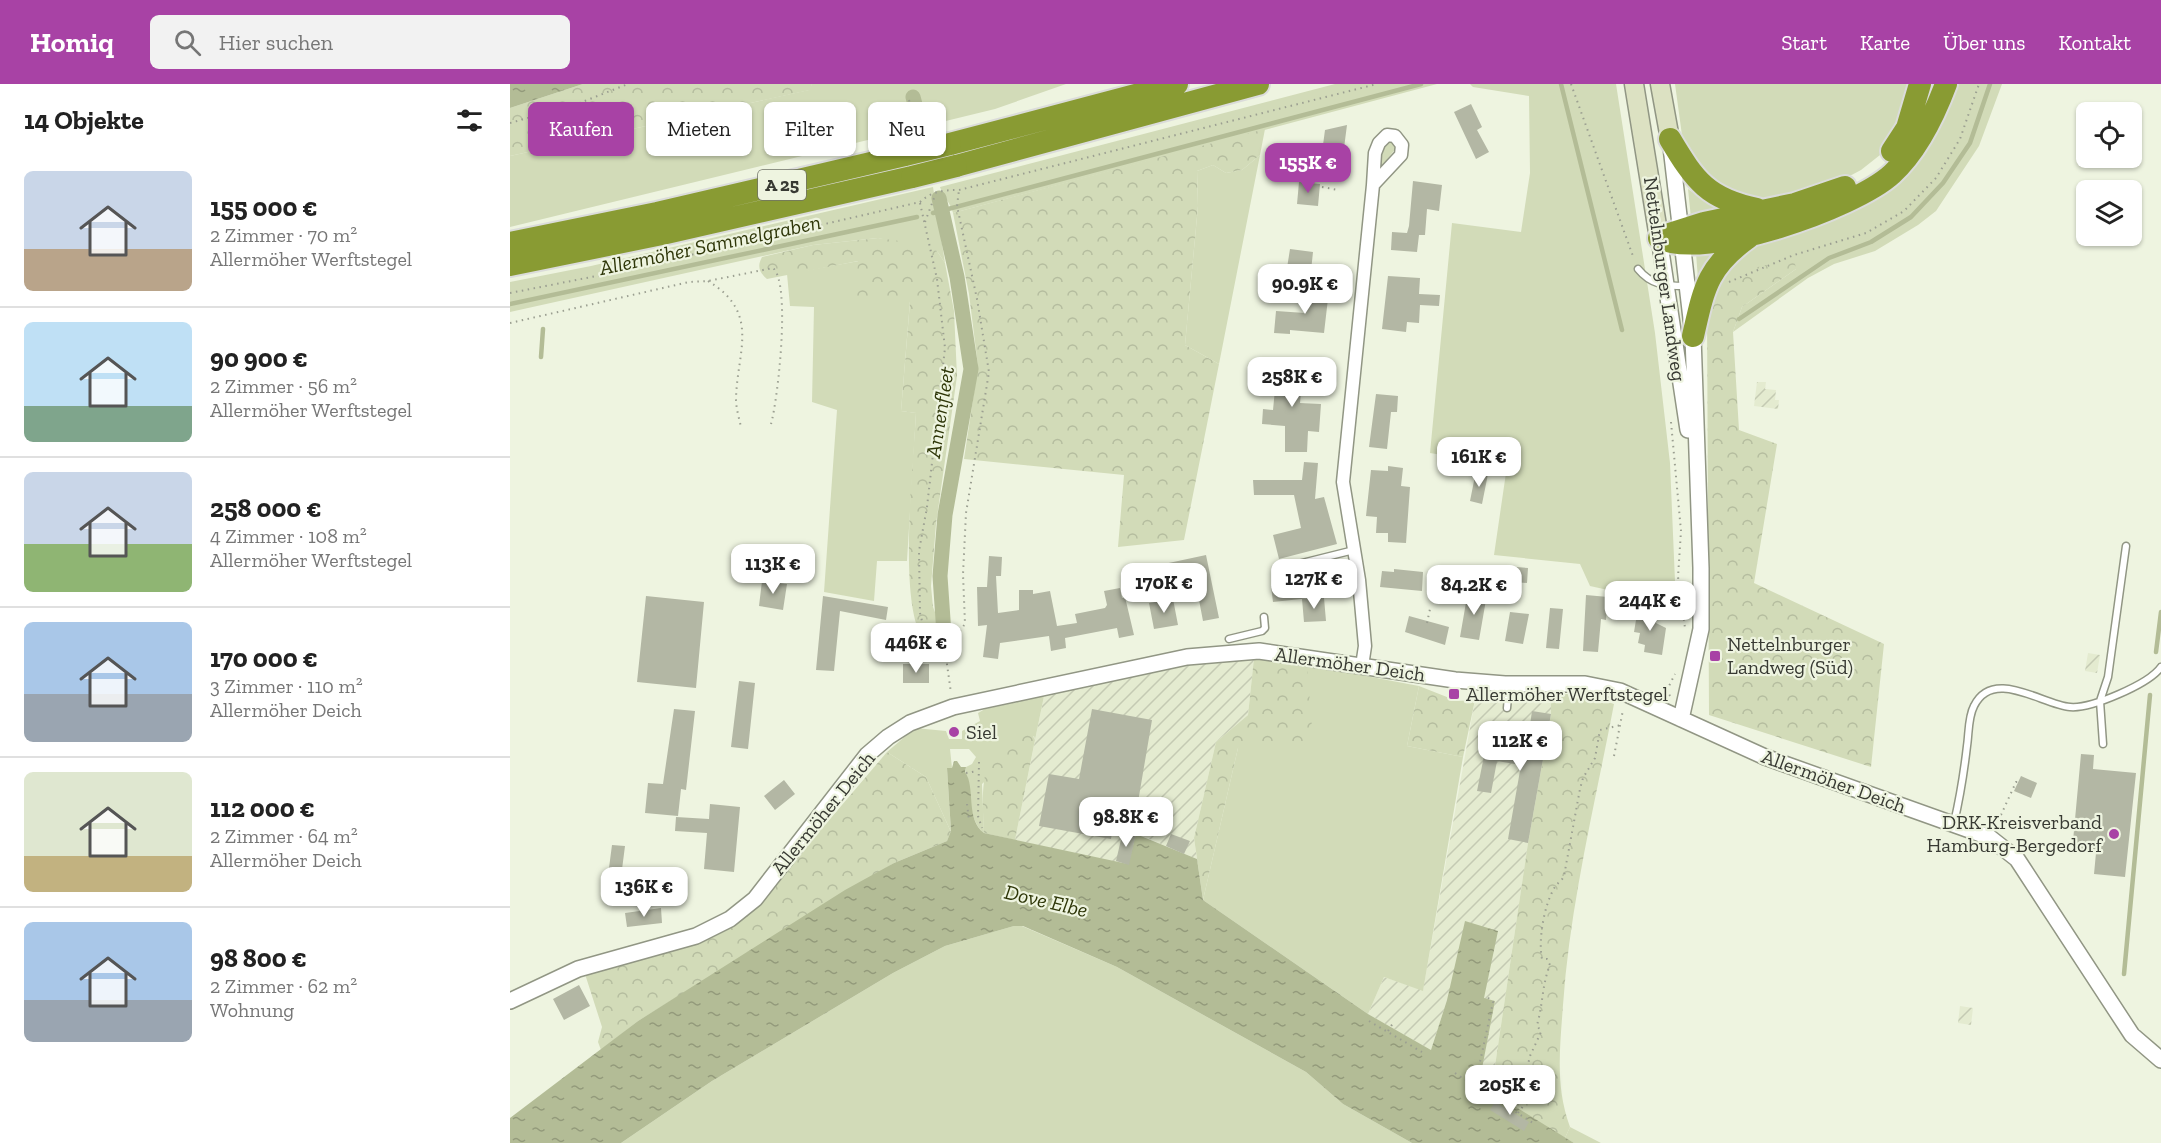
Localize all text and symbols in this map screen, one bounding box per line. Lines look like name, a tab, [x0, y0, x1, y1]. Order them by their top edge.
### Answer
search box	[150, 15, 570, 69]
text: Homiq	[30, 26, 114, 59]
icon: search	[171, 26, 204, 59]
text: Hier suchen	[219, 29, 333, 56]
text: Start	[1781, 30, 1827, 55]
text: Karte	[1860, 30, 1910, 55]
text: Über uns	[1943, 30, 2025, 55]
text: Kontakt	[2058, 30, 2131, 55]
chip: Kaufen	[528, 102, 634, 156]
chip: Mieten	[646, 102, 752, 156]
chip: Filter	[764, 102, 856, 156]
chip: Neu	[868, 102, 946, 156]
map controls	[2076, 102, 2142, 246]
button: locate	[2076, 102, 2142, 168]
text: 14 Objekte	[24, 104, 144, 136]
icon: filters	[453, 104, 486, 137]
pin: 155K €	[1259, 143, 1357, 194]
text: 155K €	[1279, 150, 1337, 174]
road number: A 25	[758, 170, 806, 200]
street label: Nettelnburger Landweg	[1639, 175, 1691, 383]
button: layers	[2076, 180, 2142, 246]
text: 155 000 €	[210, 191, 318, 223]
icon: home	[72, 195, 144, 267]
water label: Allermöher Sammelgraben	[596, 209, 823, 280]
text: 2 Zimmer · 70 m²	[210, 223, 357, 247]
text: Allermöher Werftstegel	[210, 247, 412, 271]
pin: 90.9K €	[1250, 264, 1360, 315]
text: 90.9K €	[1272, 271, 1338, 295]
text: 90 900 €	[210, 342, 308, 374]
icon: home	[72, 346, 144, 418]
pin: 258K €	[1243, 357, 1341, 408]
water label: Annenfleet	[920, 364, 959, 460]
text: 258K €	[1261, 364, 1323, 388]
text: 2 Zimmer · 56 m²	[210, 374, 357, 398]
text: Allermöher Werftstegel	[210, 398, 412, 422]
pin: 161K €	[1430, 437, 1528, 488]
text: 161K €	[1451, 444, 1507, 468]
text: 258 000 €	[210, 492, 322, 524]
icon: home	[72, 496, 144, 568]
text: 4 Zimmer · 108 m²	[210, 524, 367, 548]
pin: 113K €	[724, 544, 822, 595]
text: Allermöher Werftstegel	[210, 548, 412, 572]
text: 113K €	[745, 551, 801, 575]
pin: 127K €	[1265, 559, 1363, 610]
pin: 170K €	[1115, 563, 1213, 614]
pin: 84.2K €	[1419, 565, 1529, 616]
text: 127K €	[1285, 566, 1343, 590]
text: 170K €	[1135, 570, 1193, 594]
text: 84.2K €	[1441, 572, 1507, 596]
pin: 244K €	[1601, 581, 1699, 632]
text: 244K €	[1619, 588, 1681, 612]
pin: 446K €	[867, 623, 965, 674]
text: 446K €	[885, 630, 947, 654]
place label: Nettelnburger Landweg (Süd)	[1727, 632, 1853, 679]
text: 170 000 €	[210, 642, 318, 674]
street label: Allermöher Deich	[1273, 642, 1428, 687]
icon: home	[72, 646, 144, 718]
marker: Nettelnburger Landweg (Süd)	[1708, 649, 1722, 663]
text: 3 Zimmer · 110 m²	[210, 674, 363, 698]
place label: Allermöher Werftstegel	[1466, 682, 1668, 706]
marker: Allermöher Werftstegel	[1447, 687, 1461, 701]
text: Allermöher Deich	[210, 698, 362, 722]
place label: Siel	[966, 720, 997, 744]
pin: 112K €	[1471, 721, 1569, 772]
marker: Siel	[947, 725, 961, 739]
text: 112K €	[1492, 728, 1548, 752]
street label: Allermöher Deich	[1759, 744, 1910, 818]
street label: Allermöher Deich	[766, 746, 881, 879]
text: 112 000 €	[210, 792, 315, 824]
icon: home	[72, 796, 144, 868]
pin: 98.8K €	[1071, 797, 1181, 848]
text: 98.8K €	[1093, 804, 1159, 828]
place label: DRK-Kreisverband Hamburg-Bergedorf	[1926, 810, 2104, 857]
text: 2 Zimmer · 64 m²	[210, 824, 358, 848]
marker: DRK-Kreisverband Hamburg-Bergedorf	[2107, 827, 2121, 841]
text: Allermöher Deich	[210, 848, 362, 872]
pin: 136K €	[595, 867, 693, 918]
text: 136K €	[615, 874, 673, 898]
water label: Dove Elbe	[1002, 879, 1090, 922]
text: 98 800 €	[210, 942, 307, 974]
icon: home	[72, 946, 144, 1018]
text: 2 Zimmer · 62 m²	[210, 974, 357, 998]
text: Wohnung	[210, 998, 294, 1022]
pin: 205K €	[1461, 1065, 1559, 1116]
text: 205K €	[1479, 1072, 1541, 1096]

